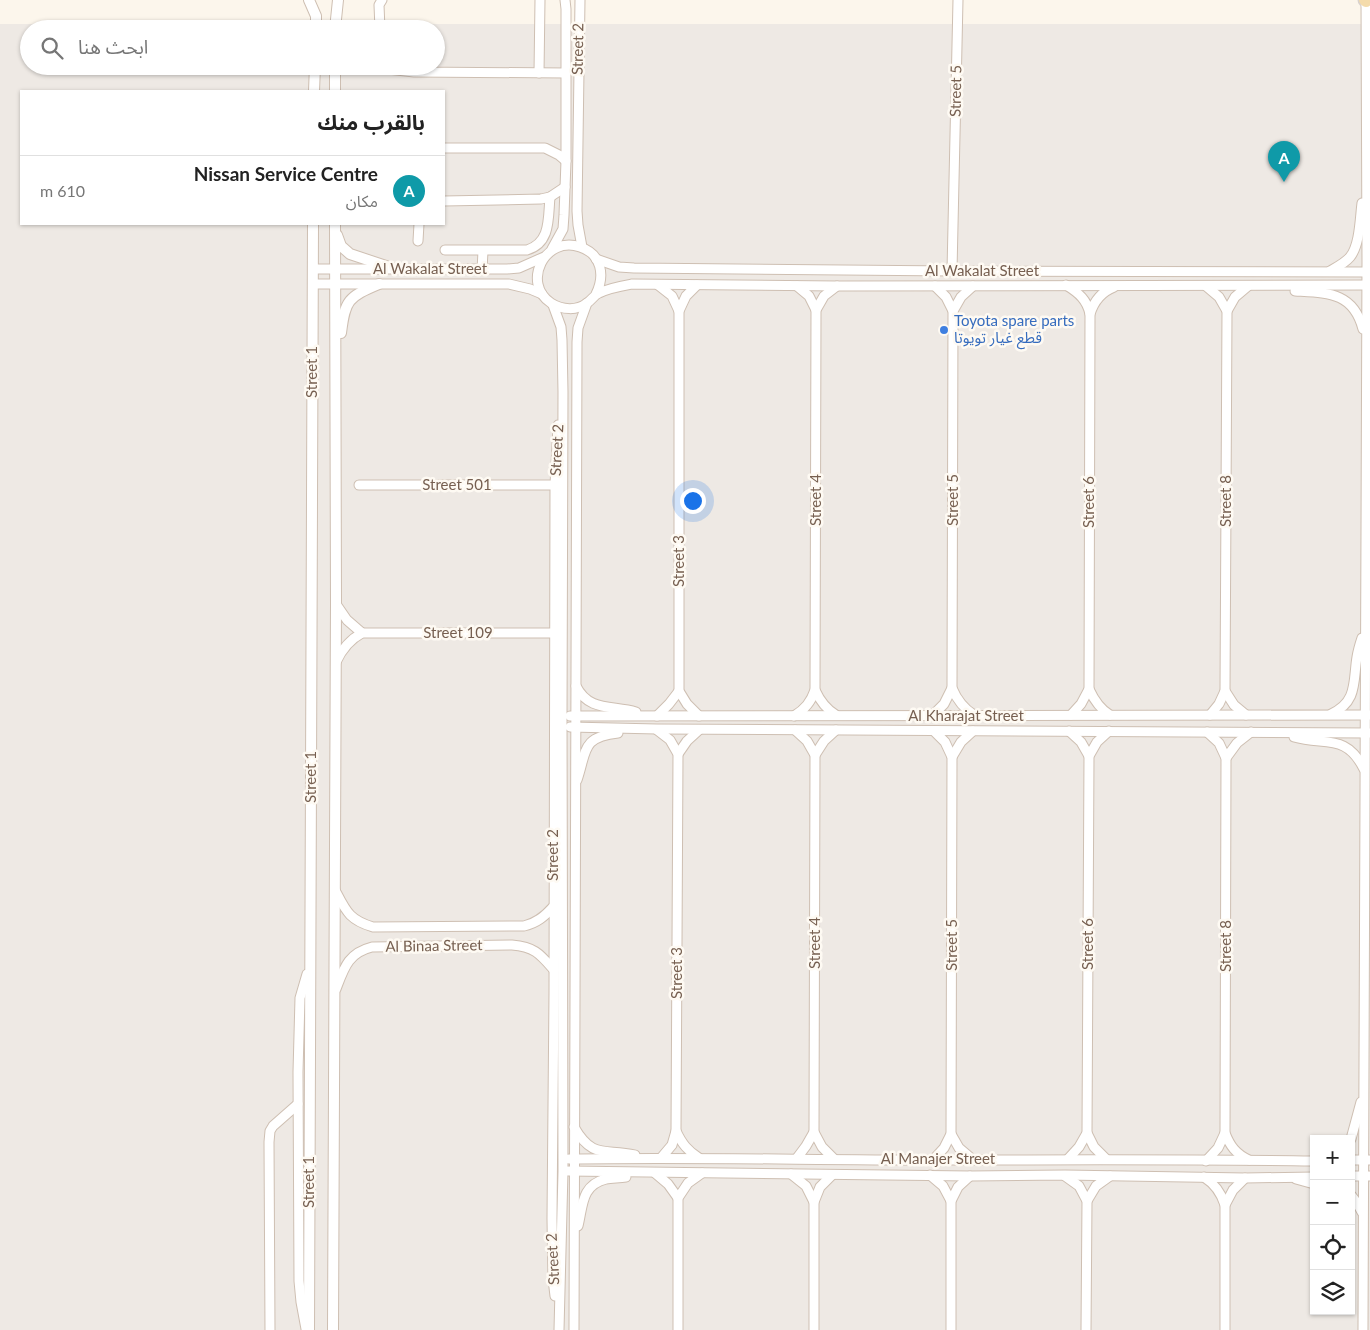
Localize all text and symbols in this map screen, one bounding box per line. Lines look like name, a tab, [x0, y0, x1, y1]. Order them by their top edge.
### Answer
search box	[20, 20, 445, 75]
street label: Street 2	[568, 23, 586, 75]
icon: search	[38, 34, 66, 62]
text: ابحث هنا	[78, 35, 148, 58]
street label: Street 5	[946, 65, 964, 117]
text: بالقرب منك	[318, 109, 425, 134]
pin: A	[1268, 141, 1300, 182]
text: Nissan Service Centre	[194, 162, 378, 185]
text: 610 m	[40, 181, 85, 200]
text: A	[403, 181, 415, 200]
text: مكان	[346, 191, 378, 210]
street label: Al Wakalat Street	[373, 259, 488, 277]
street label: Al Wakalat Street	[925, 261, 1040, 279]
place label: Toyota spare parts قطع غيار تويوتا	[954, 311, 1074, 350]
marker: Toyota spare parts قطع غيار تويوتا	[938, 324, 950, 336]
street label: Street 1	[302, 346, 320, 398]
street label: Street 2	[546, 423, 566, 476]
street label: Street 4	[806, 474, 824, 526]
street label: Street 5	[943, 474, 961, 526]
street label: Street 501	[422, 475, 492, 493]
street label: Street 8	[1216, 475, 1234, 527]
street label: Street 6	[1079, 476, 1097, 528]
your location	[680, 488, 706, 514]
street label: Street 3	[669, 535, 687, 587]
street label: Street 109	[423, 623, 493, 641]
street label: Al Kharajat Street	[908, 706, 1024, 724]
street label: Street 1	[301, 751, 319, 803]
street label: Street 2	[543, 829, 561, 881]
street label: Street 4	[805, 917, 823, 969]
street label: Street 6	[1078, 918, 1096, 970]
street label: Street 5	[942, 919, 960, 971]
street label: Street 8	[1216, 920, 1234, 972]
street label: Al Binaa Street	[385, 935, 483, 955]
street label: Street 3	[667, 947, 685, 999]
map controls	[1310, 1135, 1355, 1315]
button: +	[1310, 1135, 1355, 1180]
street label: Al Manajer Street	[881, 1149, 996, 1167]
street label: Street 1	[299, 1156, 317, 1208]
button: −	[1310, 1180, 1355, 1225]
button: locate	[1310, 1225, 1355, 1270]
street label: Street 2	[542, 1233, 562, 1286]
button: layers	[1310, 1270, 1355, 1315]

